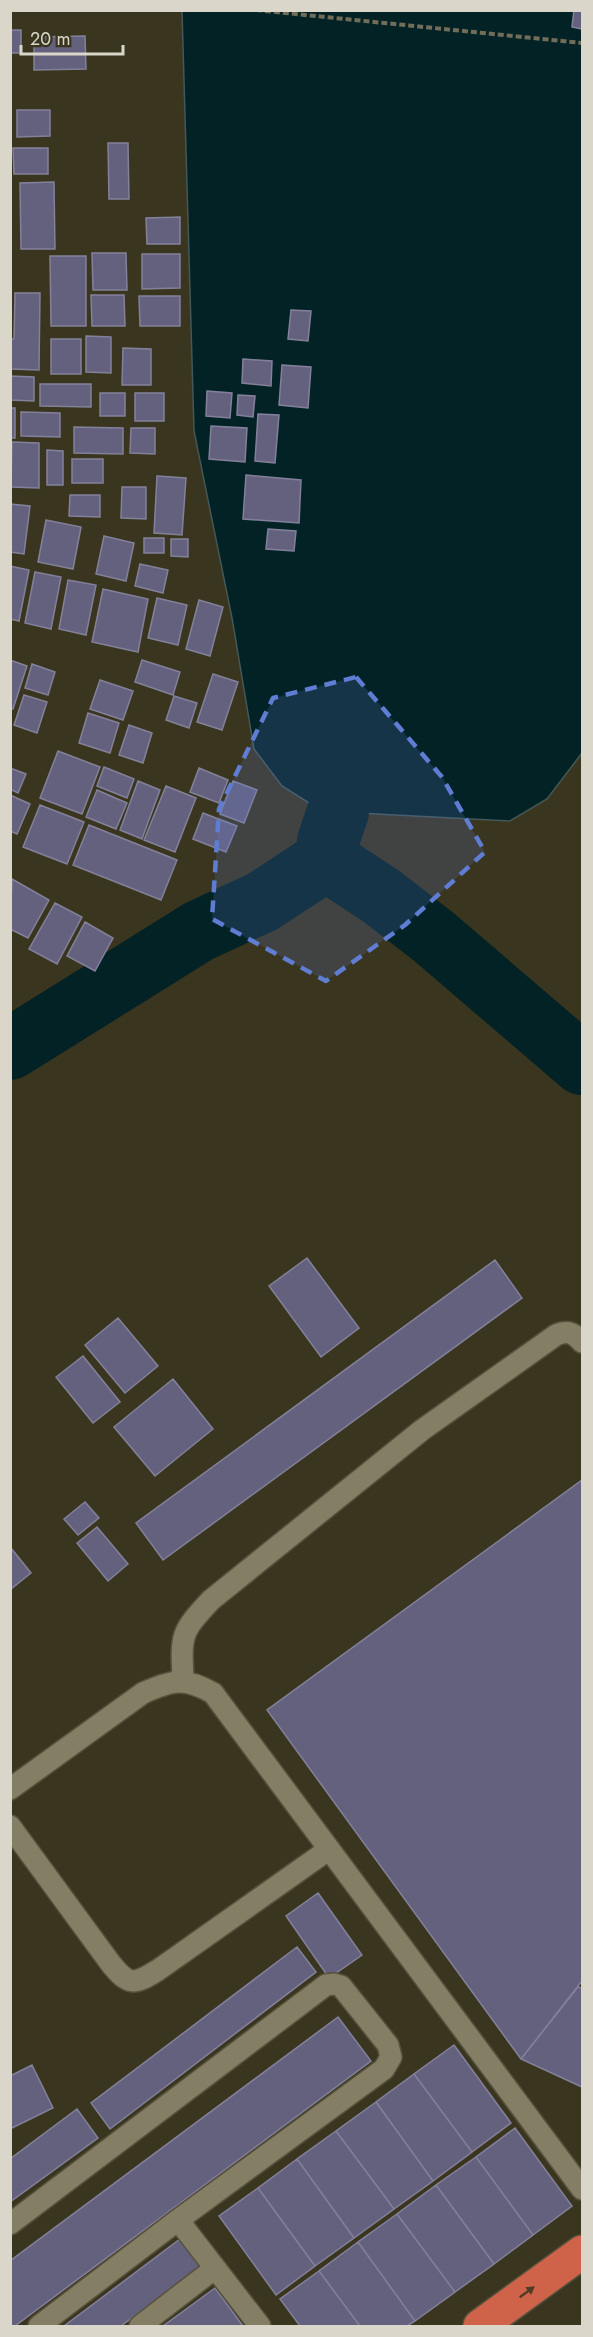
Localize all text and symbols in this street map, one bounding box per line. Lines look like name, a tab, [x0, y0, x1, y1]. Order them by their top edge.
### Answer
scale bar	[21, 18, 123, 56]
text: 20 m	[30, 26, 70, 52]
one-way arrow	[518, 2286, 534, 2298]

